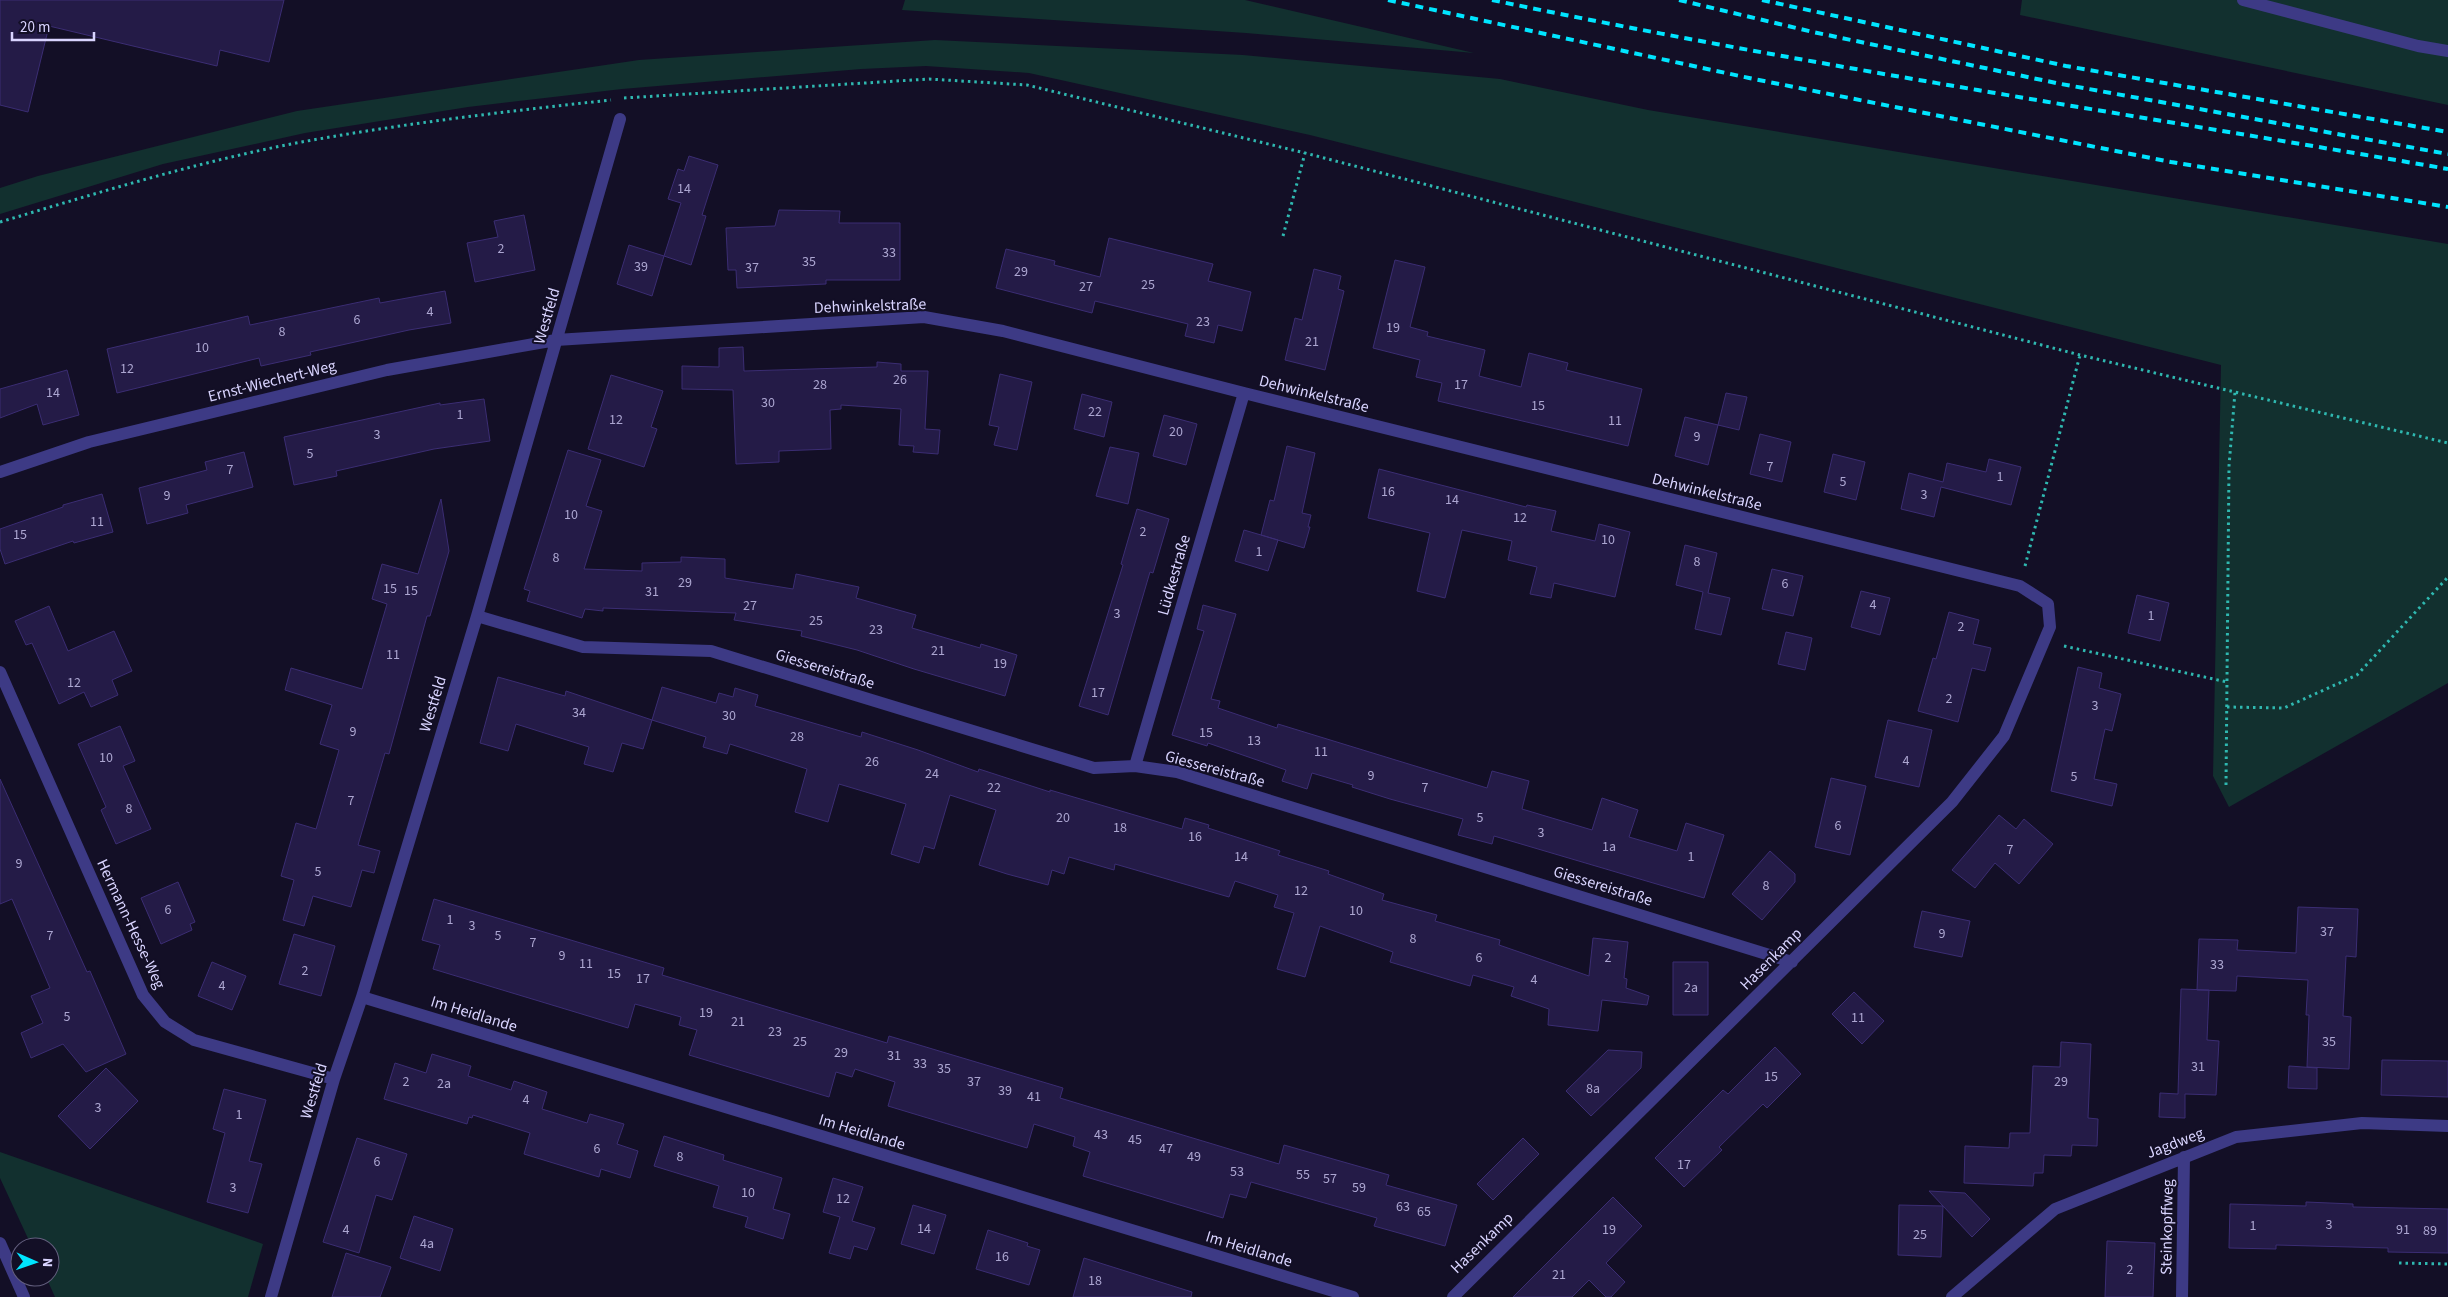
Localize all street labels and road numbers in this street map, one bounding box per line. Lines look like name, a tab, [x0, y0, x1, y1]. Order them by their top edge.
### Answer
street label: Westfeld	[528, 285, 566, 347]
street label: Dehwinkelstraße	[813, 293, 927, 319]
street label: Ernst-Wiechert-Weg	[206, 354, 338, 408]
street label: Dehwinkelstraße	[1257, 370, 1371, 418]
street label: Dehwinkelstraße	[1650, 468, 1764, 516]
street label: Lüdkestraße	[1152, 532, 1196, 618]
street label: Giessereistraße	[773, 643, 877, 695]
street label: Westfeld	[414, 673, 452, 735]
street label: Giessereistraße	[1163, 745, 1267, 793]
street label: Hermann-Hesse-Weg	[91, 856, 171, 992]
street label: Giessereistraße	[1551, 860, 1655, 912]
street label: Hasenkamp	[1735, 923, 1807, 995]
street label: Im Heidlande	[428, 990, 520, 1038]
street label: Westfeld	[295, 1060, 333, 1122]
street label: Im Heidlande	[816, 1108, 908, 1156]
street label: Jagdweg	[2143, 1122, 2207, 1164]
street label: Steinkopffweg	[2155, 1179, 2179, 1275]
street label: Hasenkamp	[1446, 1207, 1518, 1279]
street label: Im Heidlande	[1203, 1225, 1295, 1273]

